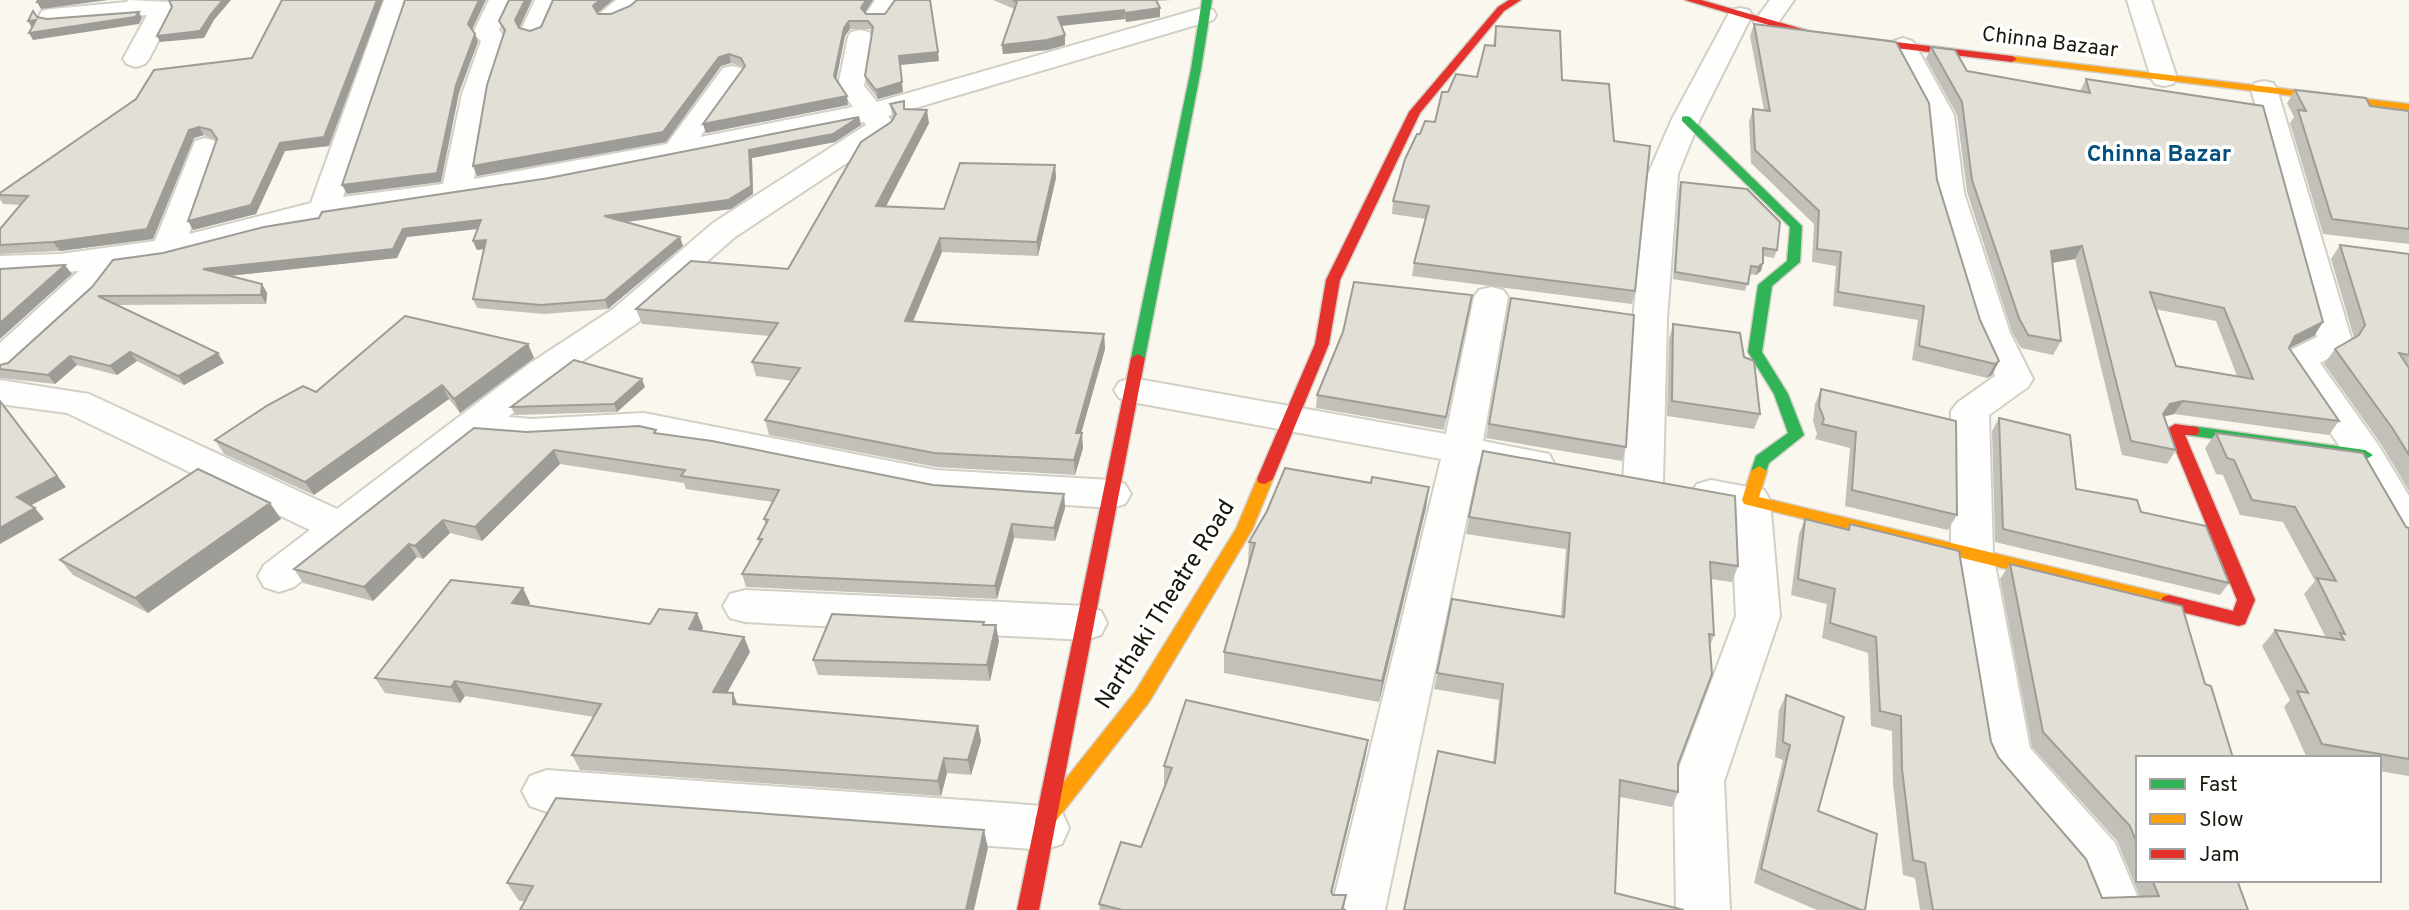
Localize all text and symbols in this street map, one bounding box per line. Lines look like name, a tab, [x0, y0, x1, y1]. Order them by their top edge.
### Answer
street label: Chinna Bazaar	[1980, 21, 2120, 65]
district label: Chinna Bazar	[2087, 141, 2232, 170]
street label: Narthaki Theatre Road	[1089, 495, 1243, 715]
legend	[2136, 756, 2381, 882]
text: Fast	[2199, 772, 2238, 799]
text: Slow	[2199, 807, 2244, 834]
text: Jam	[2199, 842, 2240, 869]

